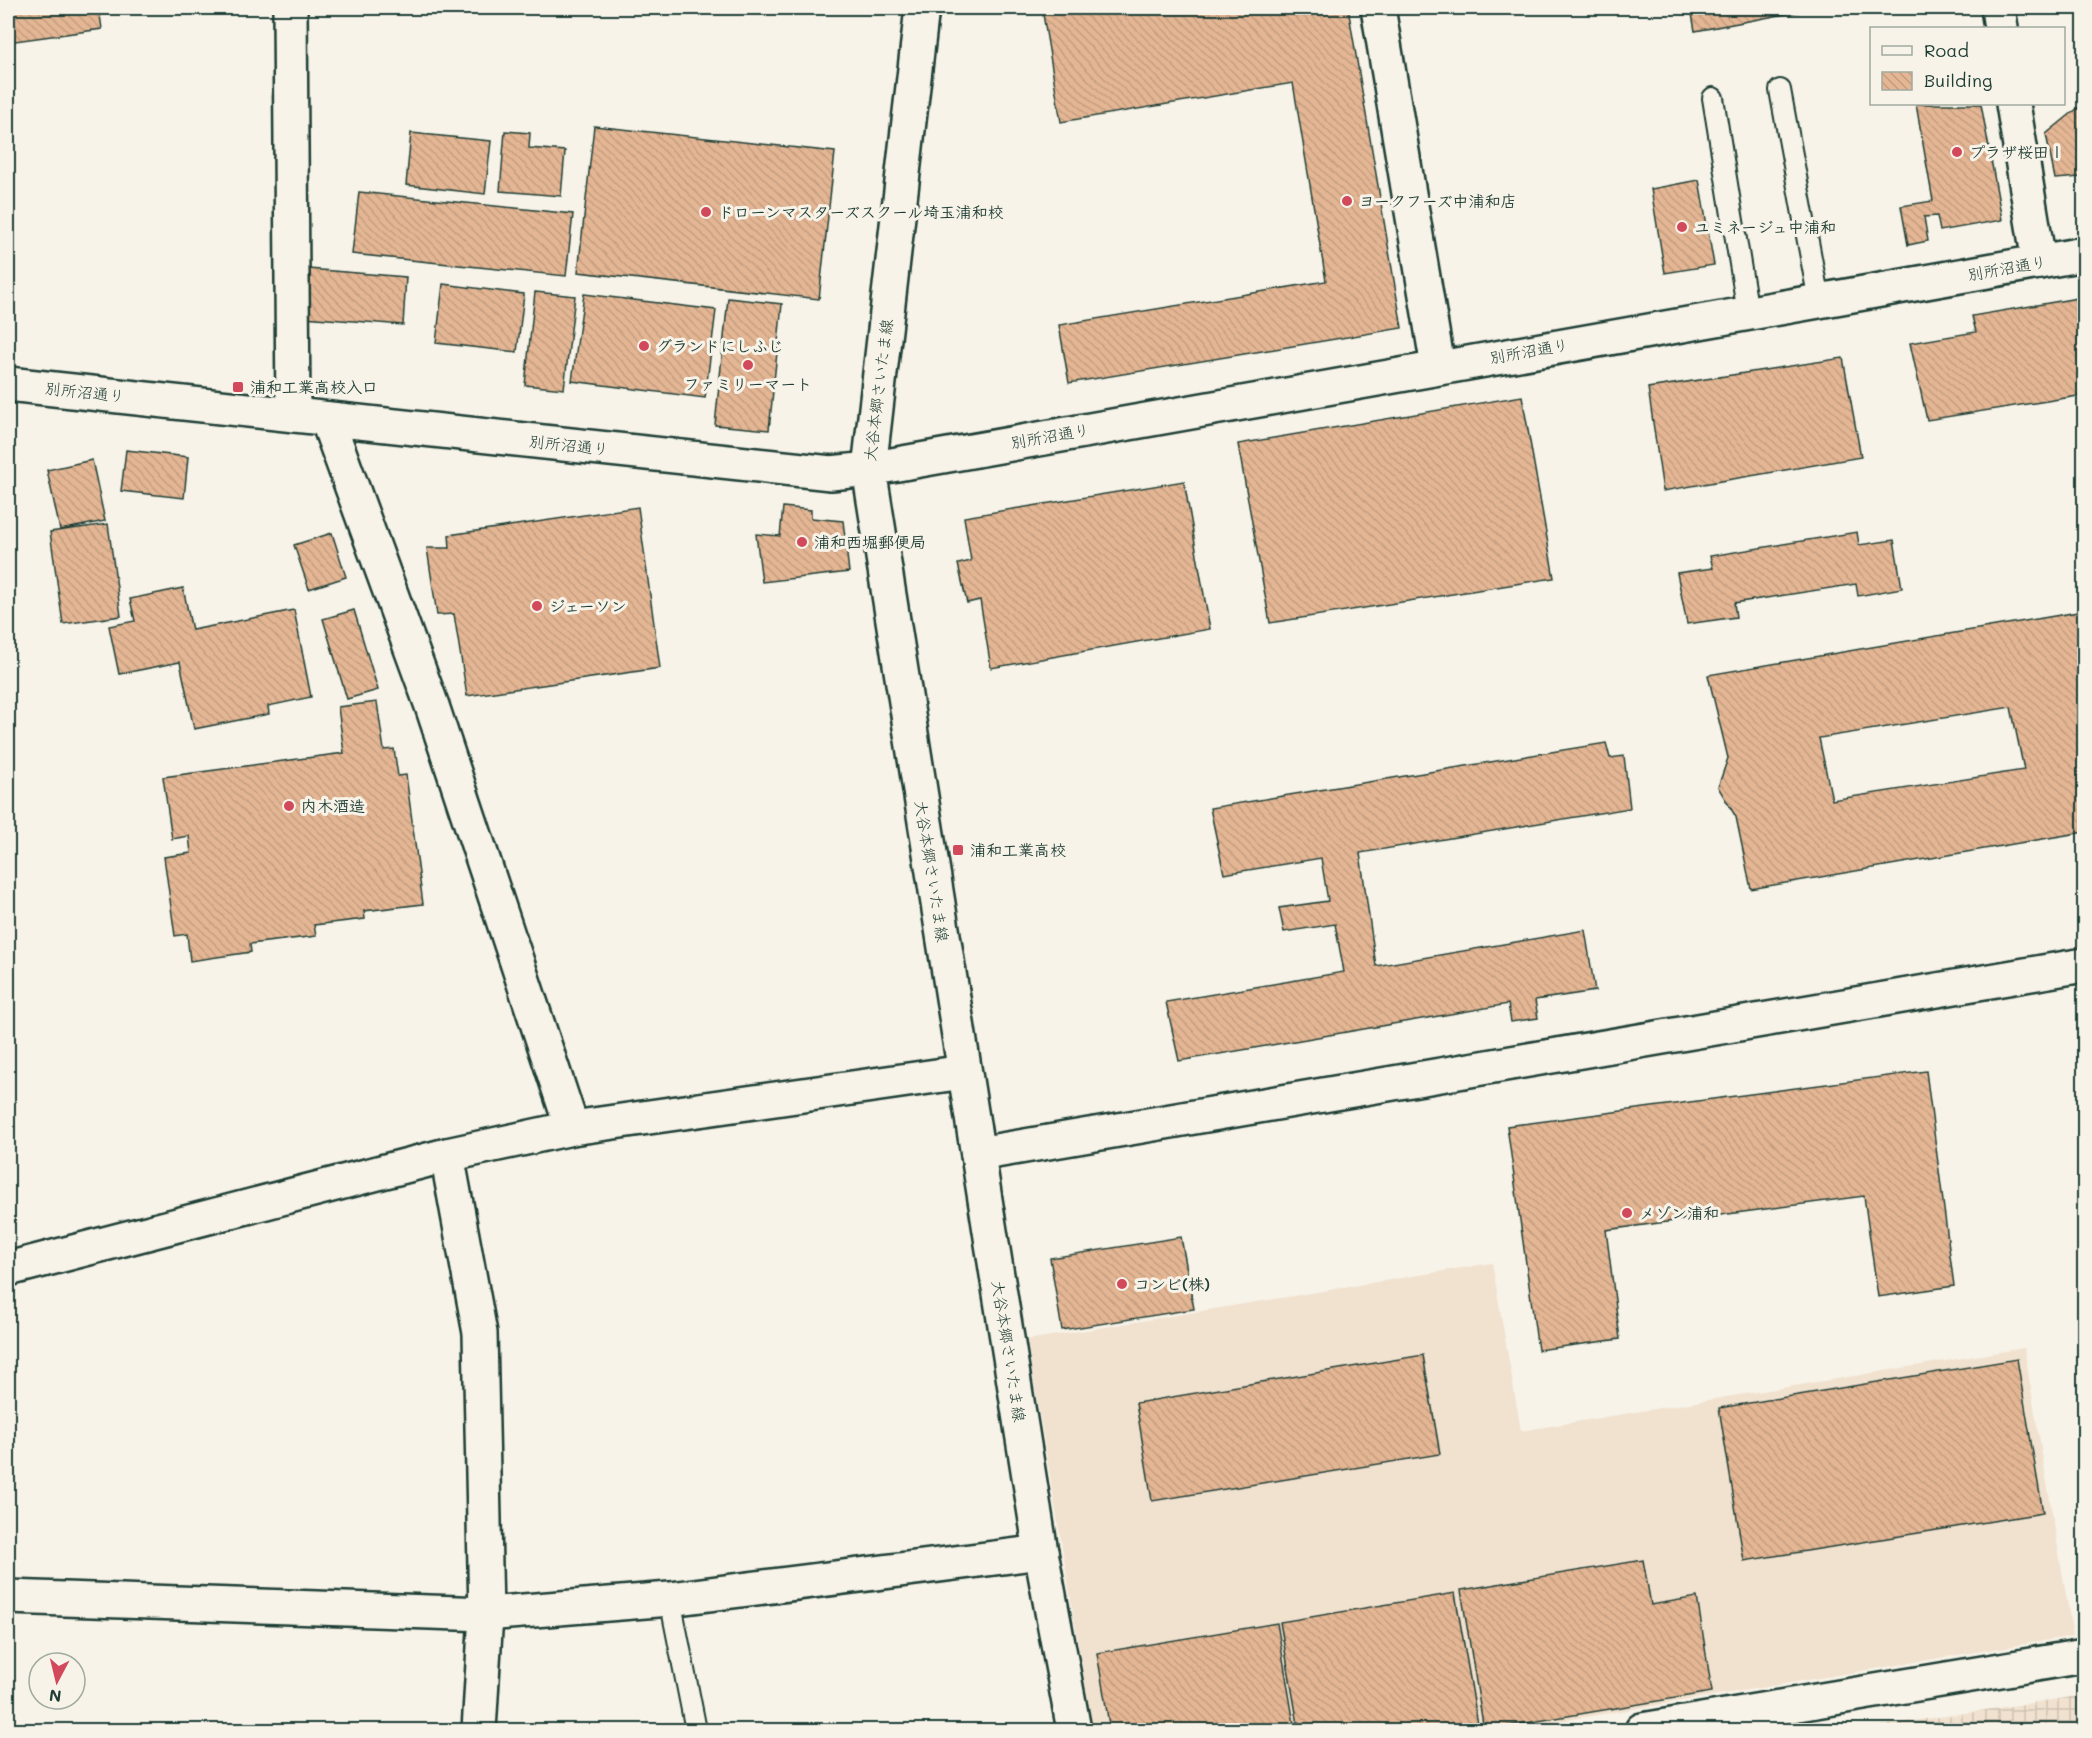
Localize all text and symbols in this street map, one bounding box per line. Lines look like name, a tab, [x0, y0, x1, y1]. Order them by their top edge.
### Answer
legend	[1870, 27, 2065, 105]
text: Road	[1924, 38, 1969, 62]
text: Building	[1924, 68, 1992, 92]
place label: プラザ桜田Ⅰ	[1969, 141, 2065, 162]
marker: プラザ桜田Ⅰ	[1950, 145, 1964, 159]
place label: ヨークフーズ中浦和店	[1359, 190, 1516, 211]
marker: ヨークフーズ中浦和店	[1340, 194, 1354, 208]
place label: ドローンマスターズスクール埼玉浦和校	[718, 201, 1003, 222]
marker: ドローンマスターズスクール埼玉浦和校	[699, 205, 713, 219]
place label: ユミネージュ中浦和	[1694, 216, 1836, 237]
marker: ユミネージュ中浦和	[1675, 220, 1689, 234]
street label: 別所沼通り	[1966, 250, 2048, 285]
street label: 大谷本郷さいたま線	[858, 318, 897, 462]
street label: 別所沼通り	[1488, 333, 1570, 368]
place label: グランドにしふじ	[656, 335, 784, 356]
marker: グランドにしふじ	[637, 339, 651, 353]
marker: ファミリーマート	[741, 358, 755, 372]
place label: ファミリーマート	[684, 373, 812, 394]
place label: 浦和工業高校入口	[250, 376, 378, 397]
street label: 別所沼通り	[44, 377, 126, 406]
marker: 浦和工業高校入口	[231, 380, 245, 394]
street label: 別所沼通り	[1009, 418, 1091, 453]
street label: 別所沼通り	[528, 430, 610, 459]
place label: 浦和西堀郵便局	[814, 531, 926, 552]
marker: 浦和西堀郵便局	[795, 535, 809, 549]
place label: ジェーソン	[549, 595, 627, 616]
marker: ジェーソン	[530, 599, 544, 613]
place label: 内木酒造	[301, 795, 365, 816]
street label: 大谷本郷さいたま線	[911, 798, 954, 943]
marker: 内木酒造	[282, 799, 296, 813]
place label: 浦和工業高校	[970, 839, 1066, 860]
marker: 浦和工業高校	[951, 843, 965, 857]
place label: メゾン浦和	[1639, 1202, 1719, 1223]
marker: メゾン浦和	[1620, 1206, 1634, 1220]
place label: コンビ(株)	[1134, 1273, 1210, 1294]
marker: コンビ(株)	[1115, 1277, 1129, 1291]
street label: 大谷本郷さいたま線	[988, 1278, 1031, 1423]
north arrow	[27, 1651, 87, 1711]
text: N	[48, 1685, 62, 1708]

